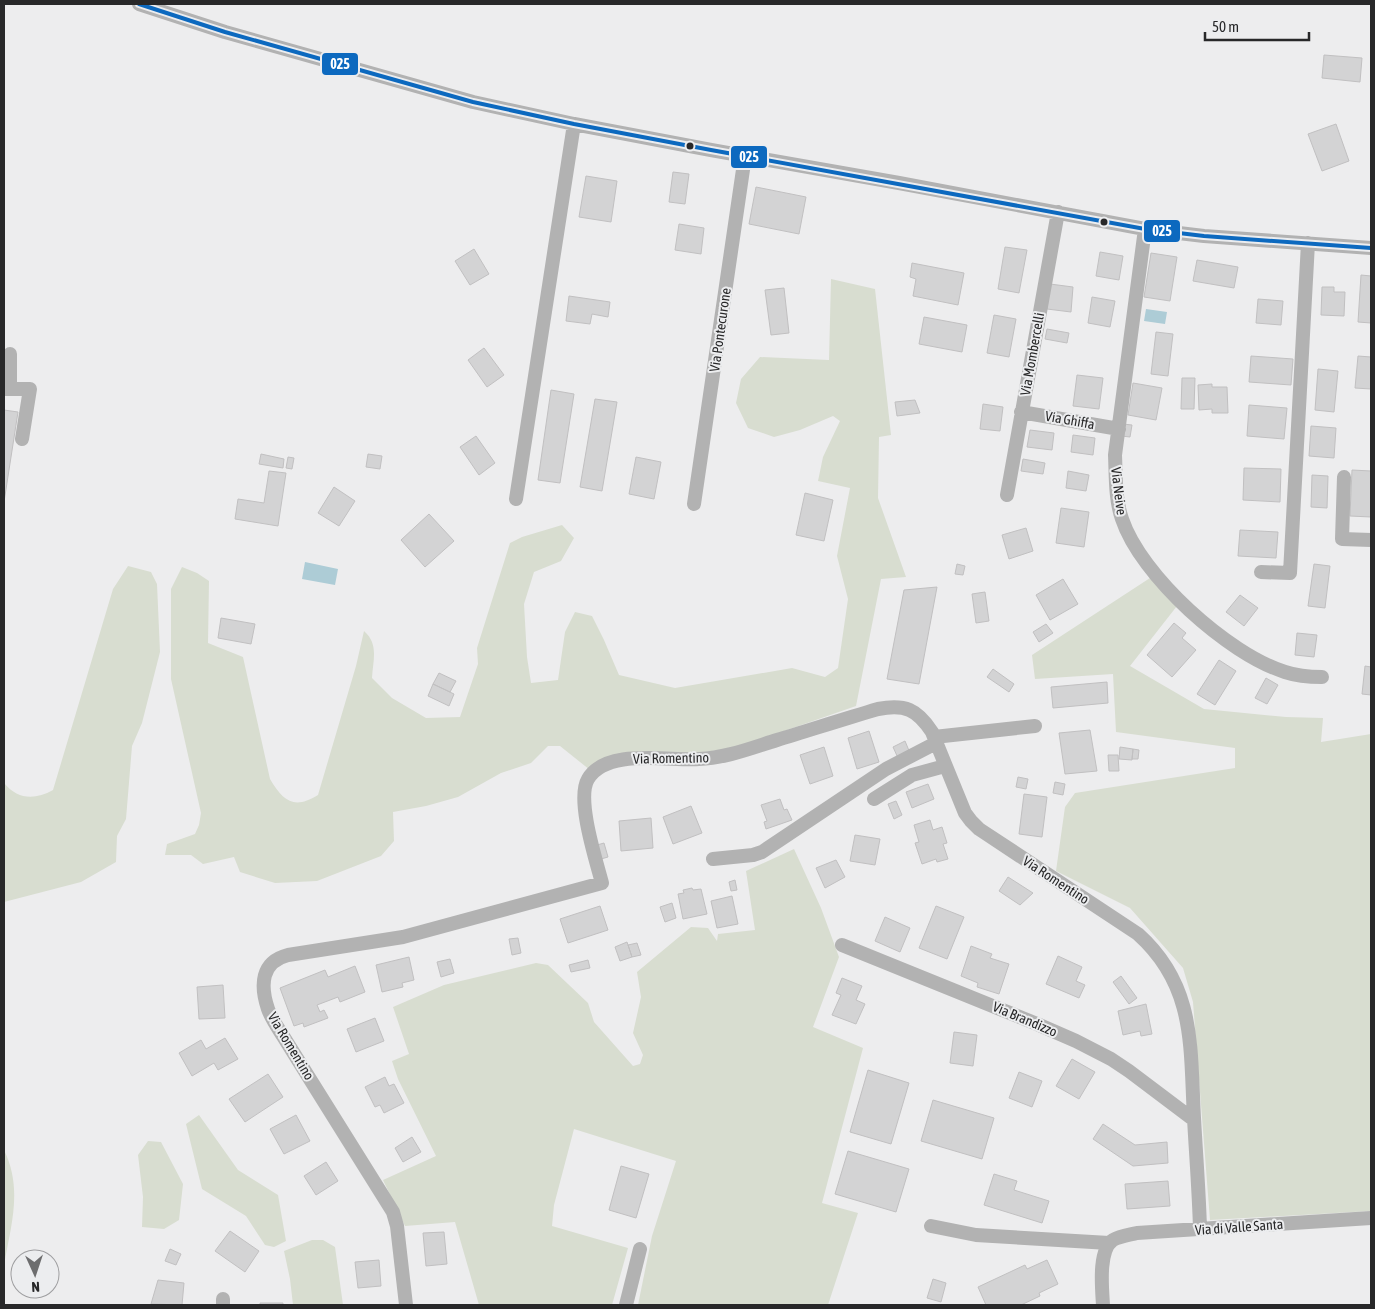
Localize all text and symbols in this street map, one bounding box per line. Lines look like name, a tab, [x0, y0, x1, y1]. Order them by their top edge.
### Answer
scale bar	[1205, 10, 1309, 42]
text: 50 m	[1212, 18, 1239, 35]
line badge: 025	[321, 52, 359, 76]
text: 025	[330, 56, 350, 72]
unlabelled marker	[685, 141, 695, 151]
line badge: 025	[730, 145, 768, 169]
text: 025	[739, 149, 759, 165]
unlabelled marker	[1099, 217, 1109, 227]
line badge: 025	[1143, 219, 1181, 243]
text: 025	[1152, 223, 1172, 239]
street label: Via Pontecurone	[706, 287, 734, 373]
street label: Via Mombercelli	[1017, 311, 1047, 397]
street label: Via Ghiffa	[1044, 408, 1096, 432]
street label: Via Neive	[1108, 466, 1130, 516]
street label: Via Romentino	[633, 749, 709, 767]
street label: Via Romentino	[1020, 853, 1092, 907]
street label: Via Brandizzo	[990, 998, 1060, 1040]
street label: Via Romentino	[265, 1009, 317, 1083]
street label: Via di Valle Santa	[1194, 1216, 1284, 1238]
north arrow	[10, 1249, 60, 1299]
text: N	[31, 1279, 40, 1295]

